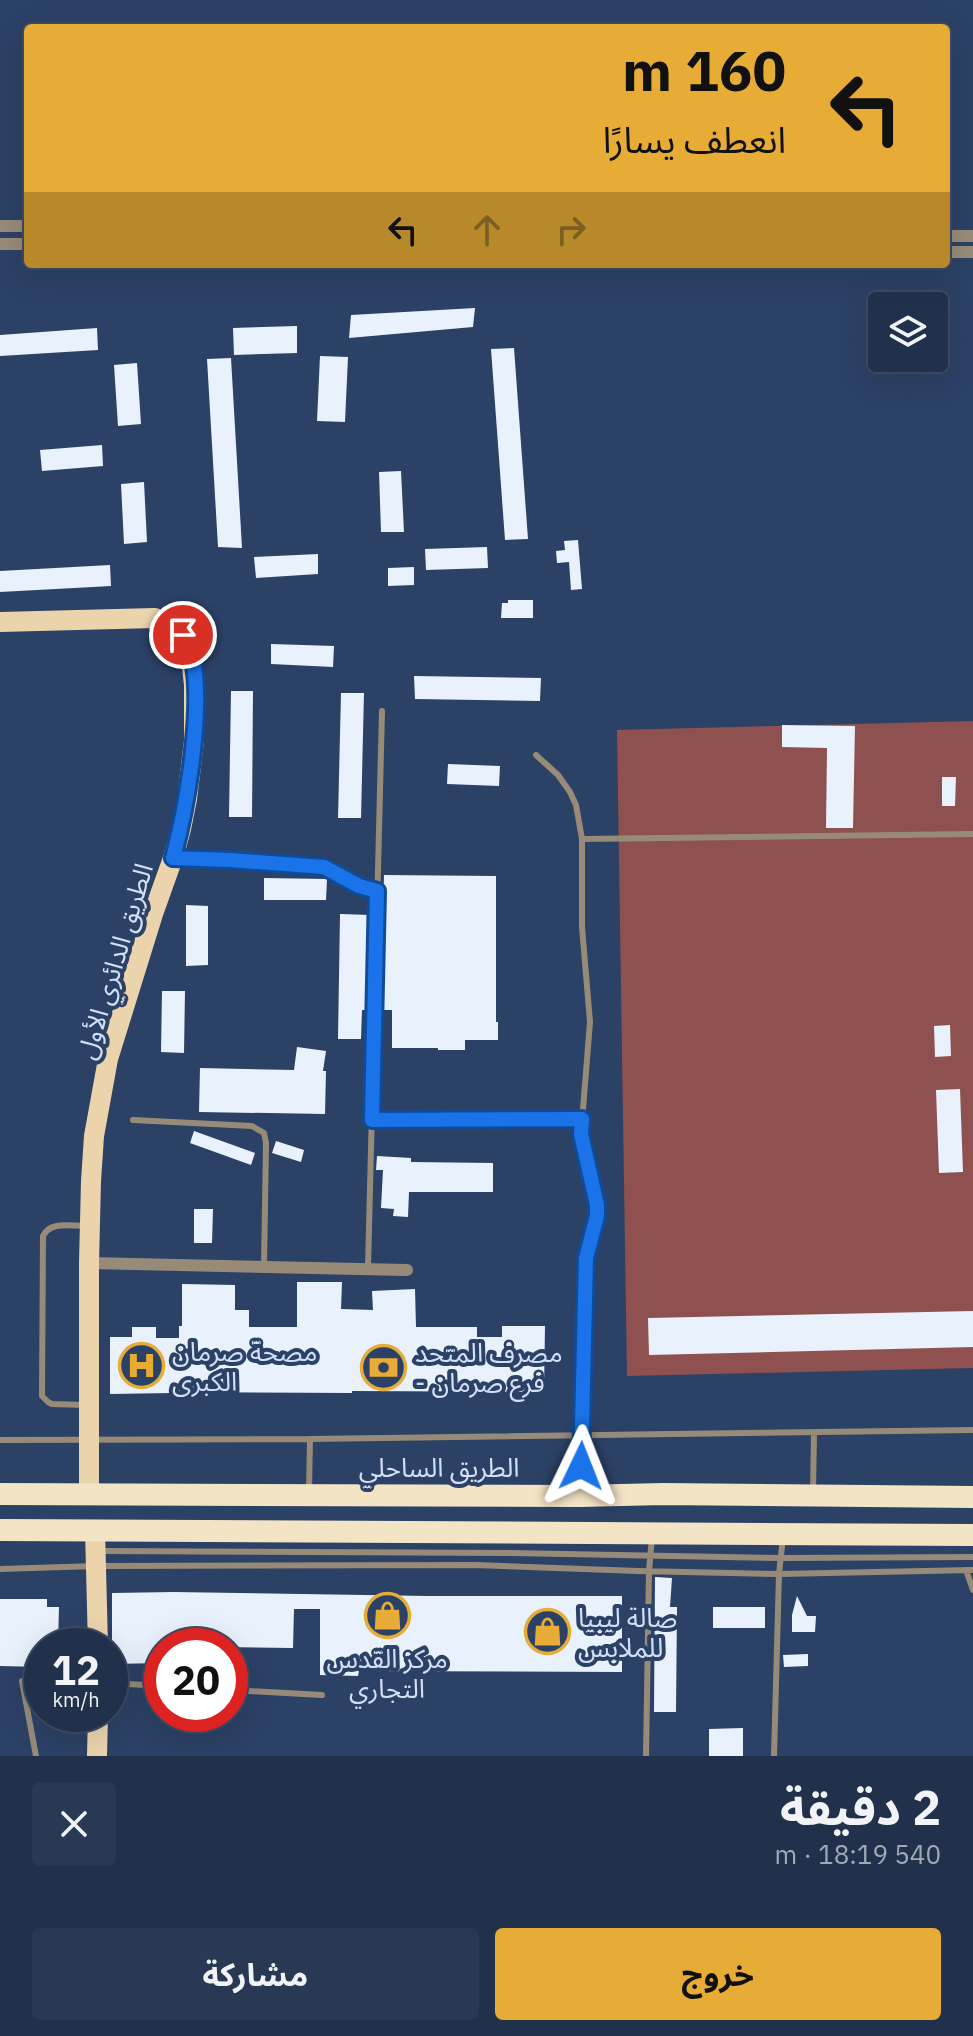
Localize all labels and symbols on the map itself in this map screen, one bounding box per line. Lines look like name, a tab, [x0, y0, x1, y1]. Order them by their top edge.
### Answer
pin	[149, 601, 217, 669]
street label: الطريق الدائري الأول	[68, 859, 164, 1064]
place label: مصحة صرمان الكبرى	[172, 1334, 317, 1398]
place label: مصرف المتحد - فرع صرمان	[415, 1335, 563, 1402]
hospital icon: مصحة صرمان الكبرى	[117, 1342, 165, 1390]
bank icon: مصرف المتحد - فرع صرمان	[360, 1343, 408, 1391]
position arrow	[539, 1424, 623, 1508]
street label: الطريق الساحلي	[359, 1450, 519, 1488]
shop icon: مركز القدس التجاري	[363, 1591, 411, 1639]
place label: صالة ليبيا للملابس	[578, 1600, 677, 1664]
shop icon: صالة ليبيا للملابس	[523, 1608, 571, 1656]
speed limit sign: 20	[144, 1628, 248, 1732]
place label: مركز القدس التجاري	[326, 1641, 448, 1709]

